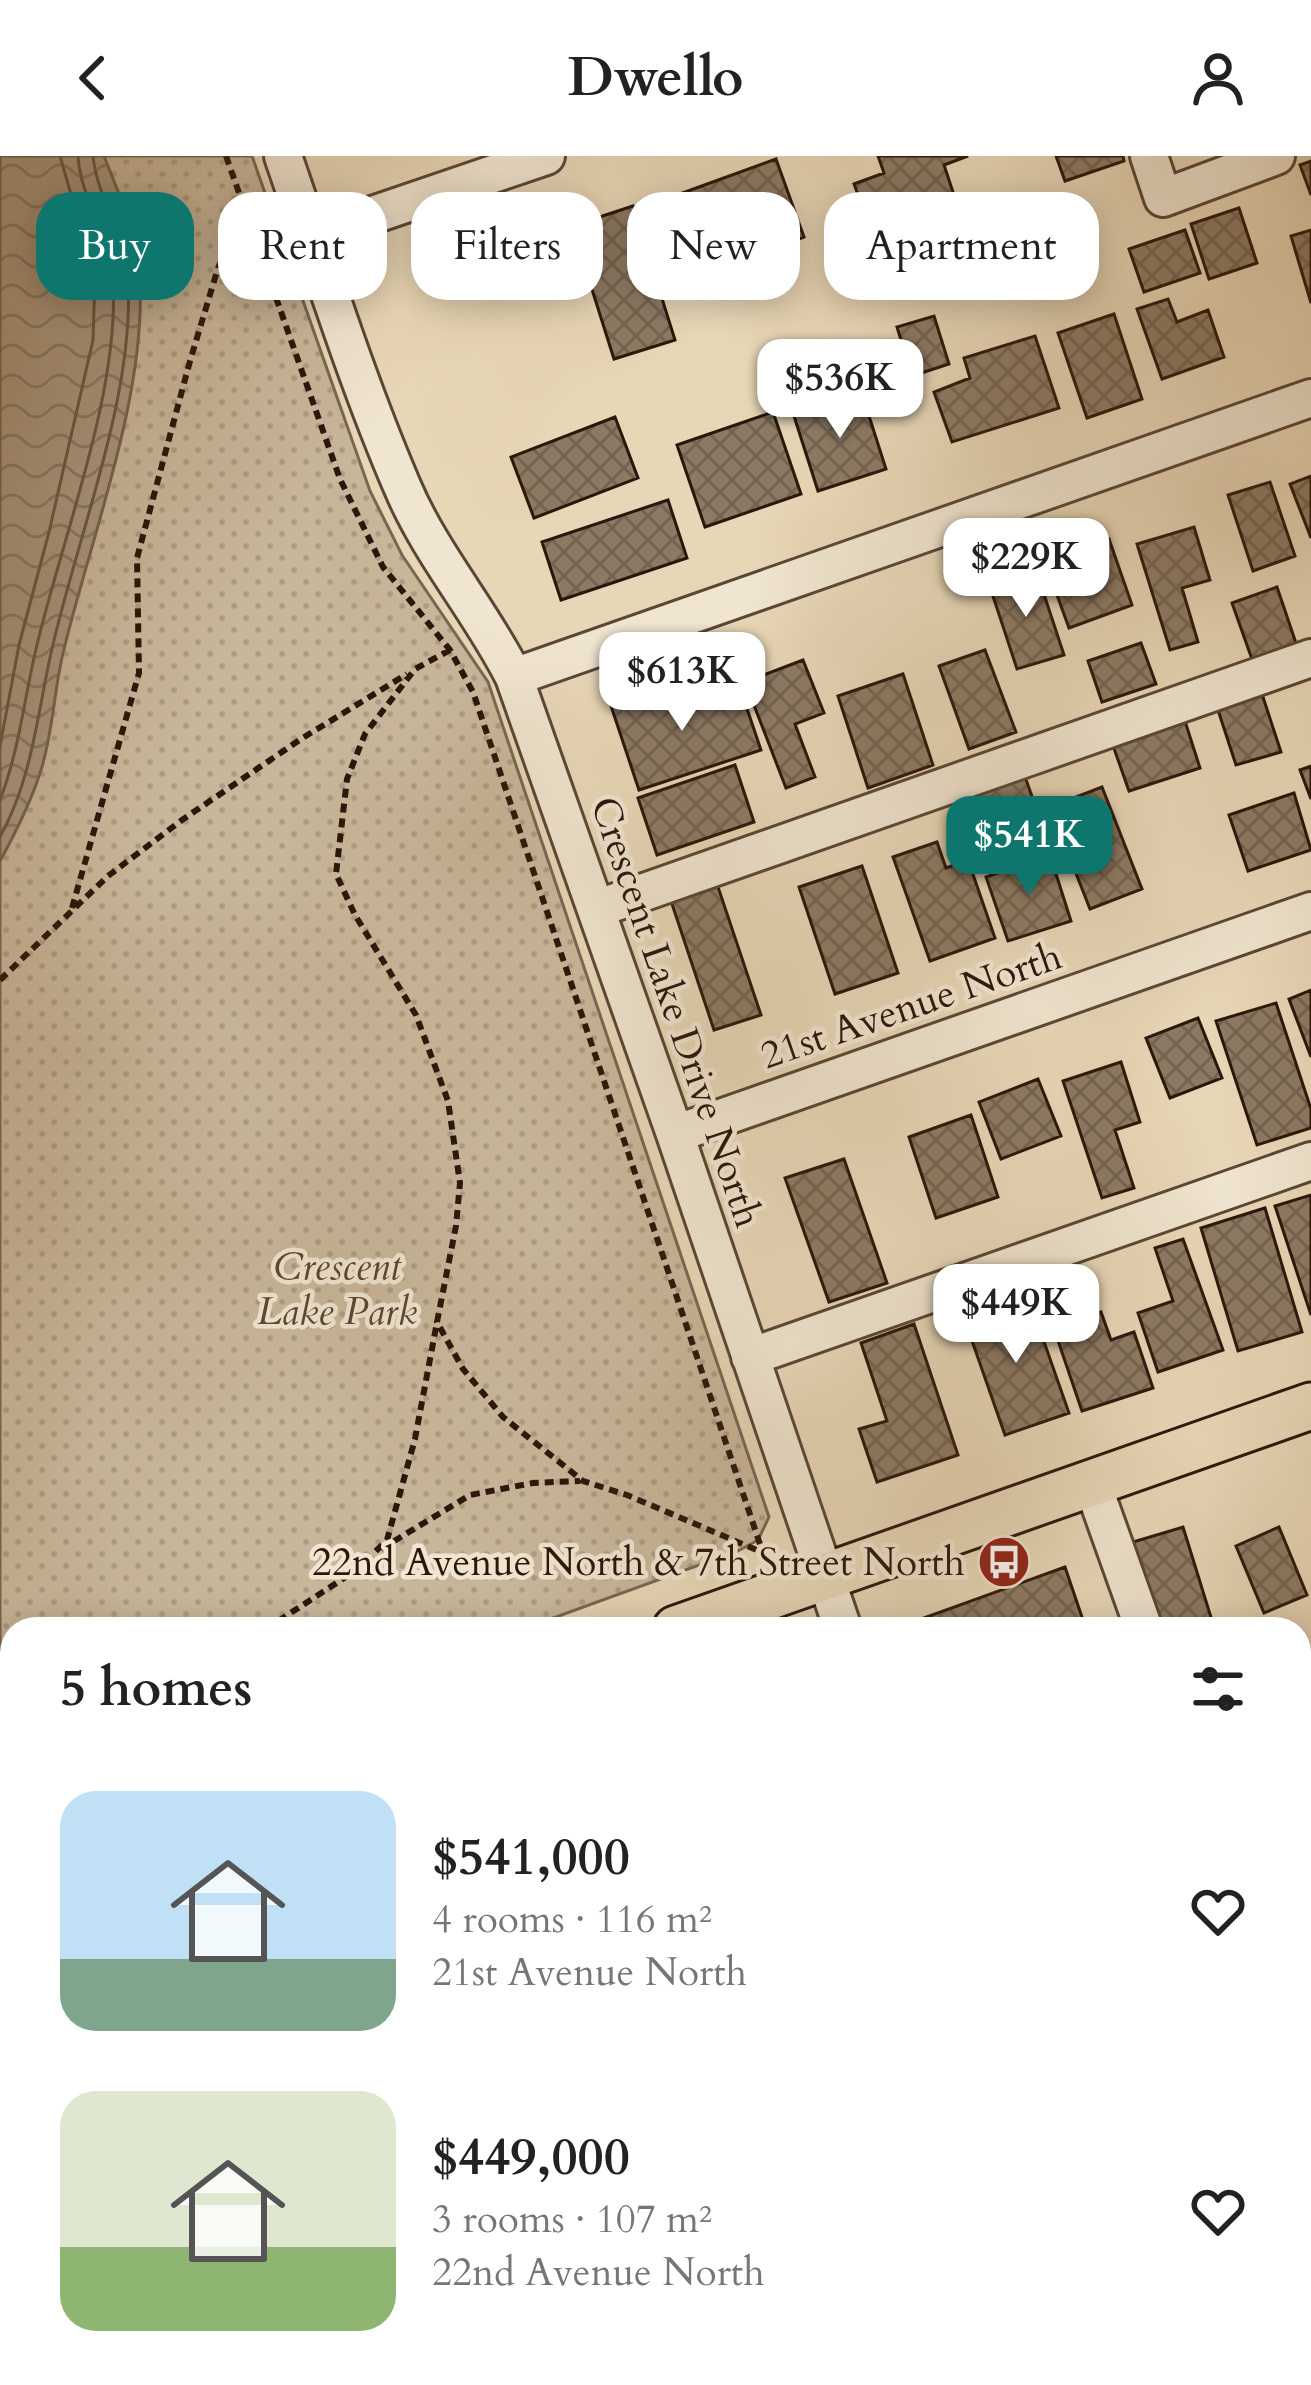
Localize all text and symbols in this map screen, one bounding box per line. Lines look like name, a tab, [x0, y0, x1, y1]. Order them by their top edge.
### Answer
text: Dwello	[567, 42, 744, 115]
icon: back	[60, 45, 126, 111]
icon: person	[1185, 45, 1251, 111]
chip: Buy	[36, 192, 194, 300]
chip: Rent	[218, 192, 387, 300]
chip: Filters	[411, 192, 603, 300]
chip: New	[627, 192, 800, 300]
chip: Apartment	[824, 192, 1099, 300]
pin: $536K	[756, 339, 924, 441]
text: $536K	[784, 351, 896, 404]
pin: $229K	[942, 518, 1110, 620]
text: $229K	[970, 530, 1082, 583]
pin: $613K	[598, 632, 766, 734]
text: $613K	[626, 644, 738, 697]
street label: Crescent Lake Drive North	[577, 790, 775, 1234]
pin: $541K	[945, 796, 1113, 898]
text: $541K	[973, 808, 1085, 861]
street label: 21st Avenue North	[753, 930, 1069, 1082]
park label: Crescent Lake Park	[257, 1240, 417, 1338]
pin: $449K	[932, 1264, 1100, 1366]
text: $449K	[960, 1276, 1072, 1329]
bus stop icon: 22nd Avenue North & 7th Street North	[976, 1534, 1032, 1590]
place label: 22nd Avenue North & 7th Street North	[312, 1536, 965, 1589]
text: 5 homes	[60, 1654, 252, 1724]
icon: filters	[1185, 1656, 1251, 1722]
text: $541,000	[432, 1823, 630, 1893]
icon: home	[156, 1839, 300, 1983]
icon: heart	[1185, 1878, 1251, 1944]
text: 4 rooms · 116 m²	[432, 1893, 712, 1946]
text: 21st Avenue North	[432, 1946, 747, 1999]
text: $449,000	[432, 2123, 630, 2193]
icon: home	[156, 2139, 300, 2283]
icon: heart	[1185, 2178, 1251, 2244]
text: 3 rooms · 107 m²	[432, 2193, 712, 2246]
text: 22nd Avenue North	[432, 2246, 765, 2299]

